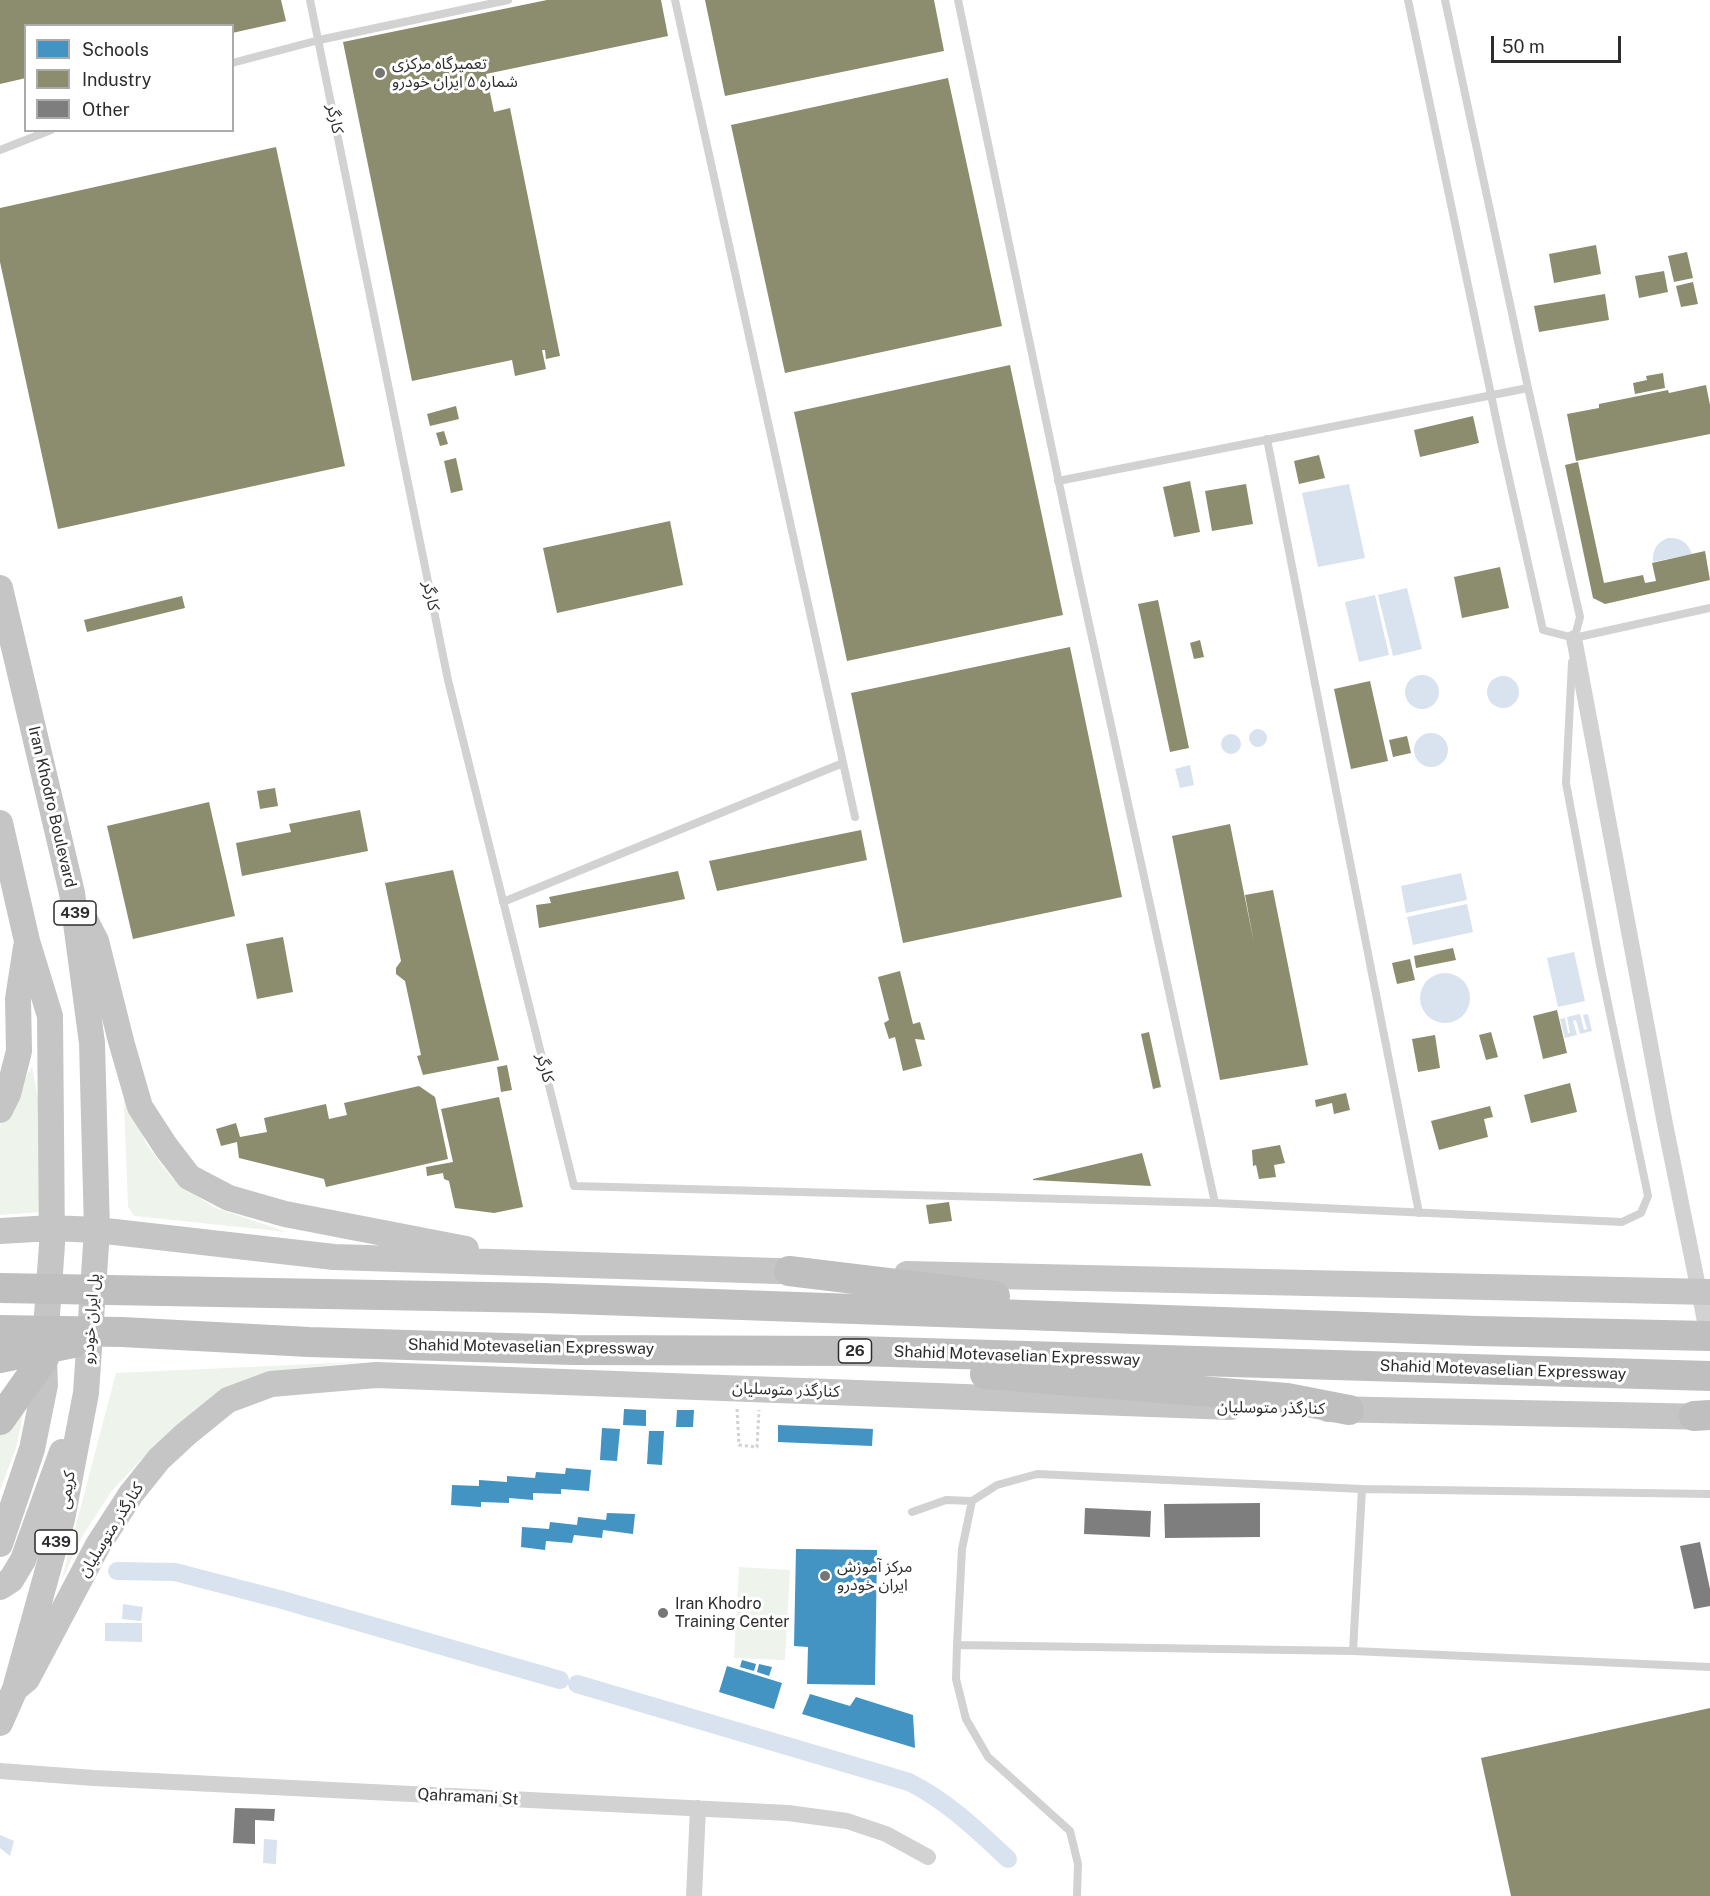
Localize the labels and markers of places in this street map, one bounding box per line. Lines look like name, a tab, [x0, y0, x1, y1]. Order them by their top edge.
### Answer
place label: تعمیرگاه مرکزی شماره ۵ ایران خودرو	[392, 54, 518, 92]
marker: تعمیرگاه مرکزی شماره ۵ ایران خودرو	[373, 66, 387, 80]
place label: مرکز آموزش ایران خودرو	[837, 1557, 912, 1595]
marker: مرکز آموزش ایران خودرو	[818, 1569, 832, 1583]
place label: Iran Khodro Training Center	[675, 1594, 789, 1632]
marker: Iran Khodro Training Center	[656, 1606, 670, 1620]

